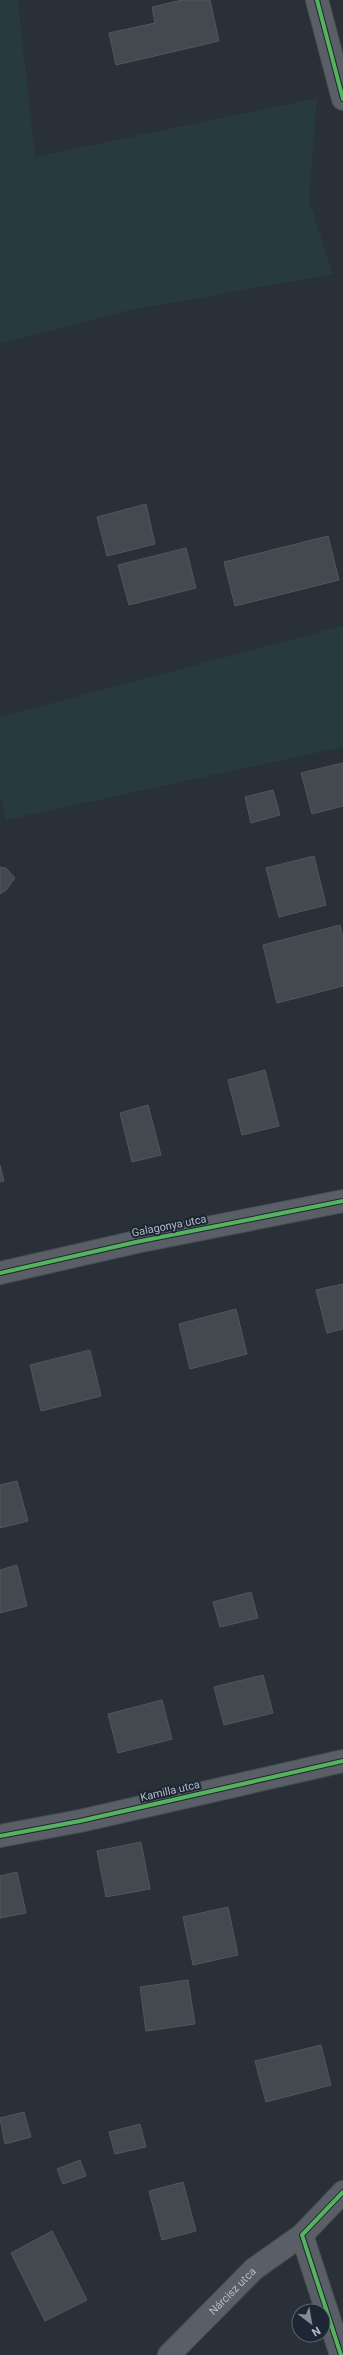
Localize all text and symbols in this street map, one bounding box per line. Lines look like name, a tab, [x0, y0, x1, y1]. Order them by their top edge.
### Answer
street label: Galagonya utca	[131, 1212, 208, 1240]
street label: Kamilla utca	[139, 1778, 201, 1804]
street label: Nárcisz utca	[206, 2265, 258, 2317]
north arrow	[291, 2303, 331, 2343]
text: N	[309, 2324, 323, 2339]

